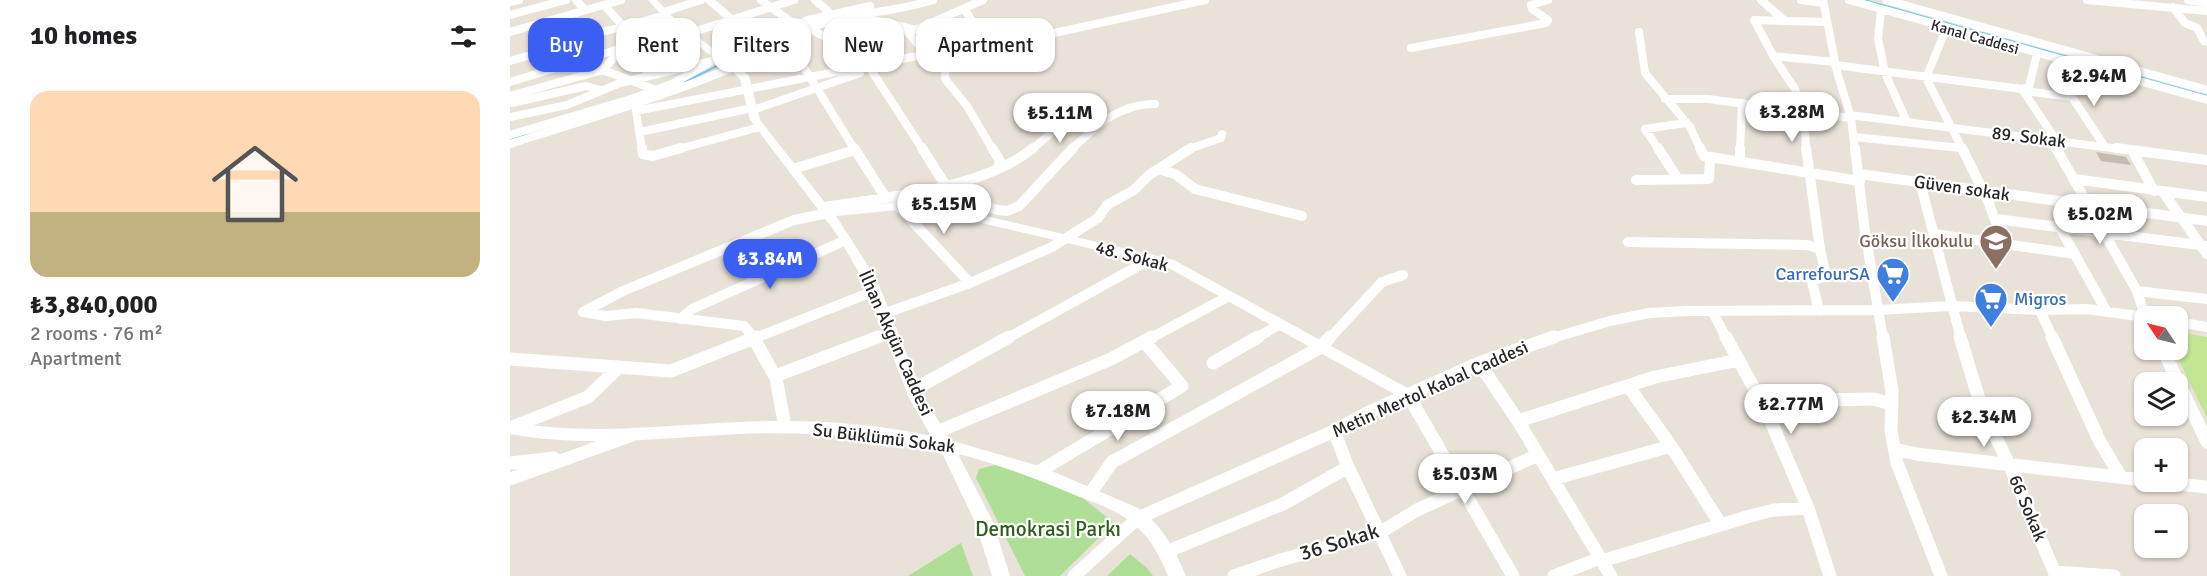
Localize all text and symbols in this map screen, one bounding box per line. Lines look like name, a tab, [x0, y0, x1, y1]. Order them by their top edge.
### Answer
street label: Kanal Caddesi	[1929, 16, 2021, 58]
chip: Buy	[528, 18, 604, 72]
chip: Rent	[616, 18, 700, 72]
chip: Filters	[712, 18, 811, 72]
chip: New	[823, 18, 904, 72]
chip: Apartment	[916, 18, 1055, 72]
text: 10 homes	[30, 20, 137, 52]
icon: filters	[447, 20, 480, 53]
pin: ₺2.94M	[2045, 56, 2143, 107]
text: ₺2.94M	[2061, 63, 2127, 88]
pin: ₺3.28M	[1743, 92, 1841, 143]
pin: ₺5.11M	[1011, 93, 1109, 144]
text: ₺3.28M	[1759, 99, 1825, 124]
text: ₺5.11M	[1027, 100, 1093, 125]
street label: 89. Sokak	[1991, 122, 2067, 152]
icon: home	[201, 130, 309, 238]
street label: Güven sokak	[1913, 170, 2011, 206]
pin: ₺5.15M	[895, 184, 993, 235]
text: ₺5.15M	[911, 191, 977, 216]
pin: ₺5.02M	[2051, 194, 2149, 245]
text: ₺5.02M	[2067, 201, 2133, 226]
school or university icon: Göksu İlkokulu	[1978, 223, 2014, 270]
place label: Göksu İlkokulu	[1859, 230, 1973, 252]
street label: 48. Sokak	[1093, 236, 1171, 276]
pin: ₺3.84M	[721, 239, 819, 290]
text: ₺3.84M	[737, 246, 803, 271]
supermarket icon: CarrefourSA	[1875, 256, 1911, 303]
place label: CarrefourSA	[1776, 263, 1870, 285]
street label: İlhan Akgün Caddesi	[854, 267, 938, 419]
supermarket icon: Migros	[1973, 281, 2009, 328]
place label: Migros	[2014, 288, 2067, 310]
text: ₺3,840,000	[30, 289, 158, 321]
north arrow	[2134, 306, 2188, 360]
map controls	[2134, 306, 2188, 558]
text: 2 rooms · 76 m²	[30, 321, 163, 346]
street label: Metin Mertol Kabal Caddesi	[1329, 336, 1531, 442]
text: Apartment	[30, 346, 122, 371]
button: layers	[2134, 372, 2188, 426]
pin: ₺2.77M	[1742, 384, 1840, 435]
pin: ₺7.18M	[1069, 391, 1167, 442]
text: ₺2.77M	[1758, 391, 1824, 416]
pin: ₺2.34M	[1935, 397, 2033, 448]
text: ₺7.18M	[1085, 398, 1151, 423]
text: ₺2.34M	[1951, 404, 2017, 429]
street label: Su Büklümü Sokak	[812, 418, 956, 458]
button: +	[2134, 438, 2188, 492]
pin: ₺5.03M	[1416, 454, 1514, 505]
text: ₺5.03M	[1432, 461, 1498, 486]
street label: 66 Sokak	[2004, 472, 2052, 544]
button: −	[2134, 504, 2188, 558]
park label: Demokrasi Parkı	[975, 516, 1121, 542]
street label: 36 Sokak	[1296, 518, 1382, 566]

